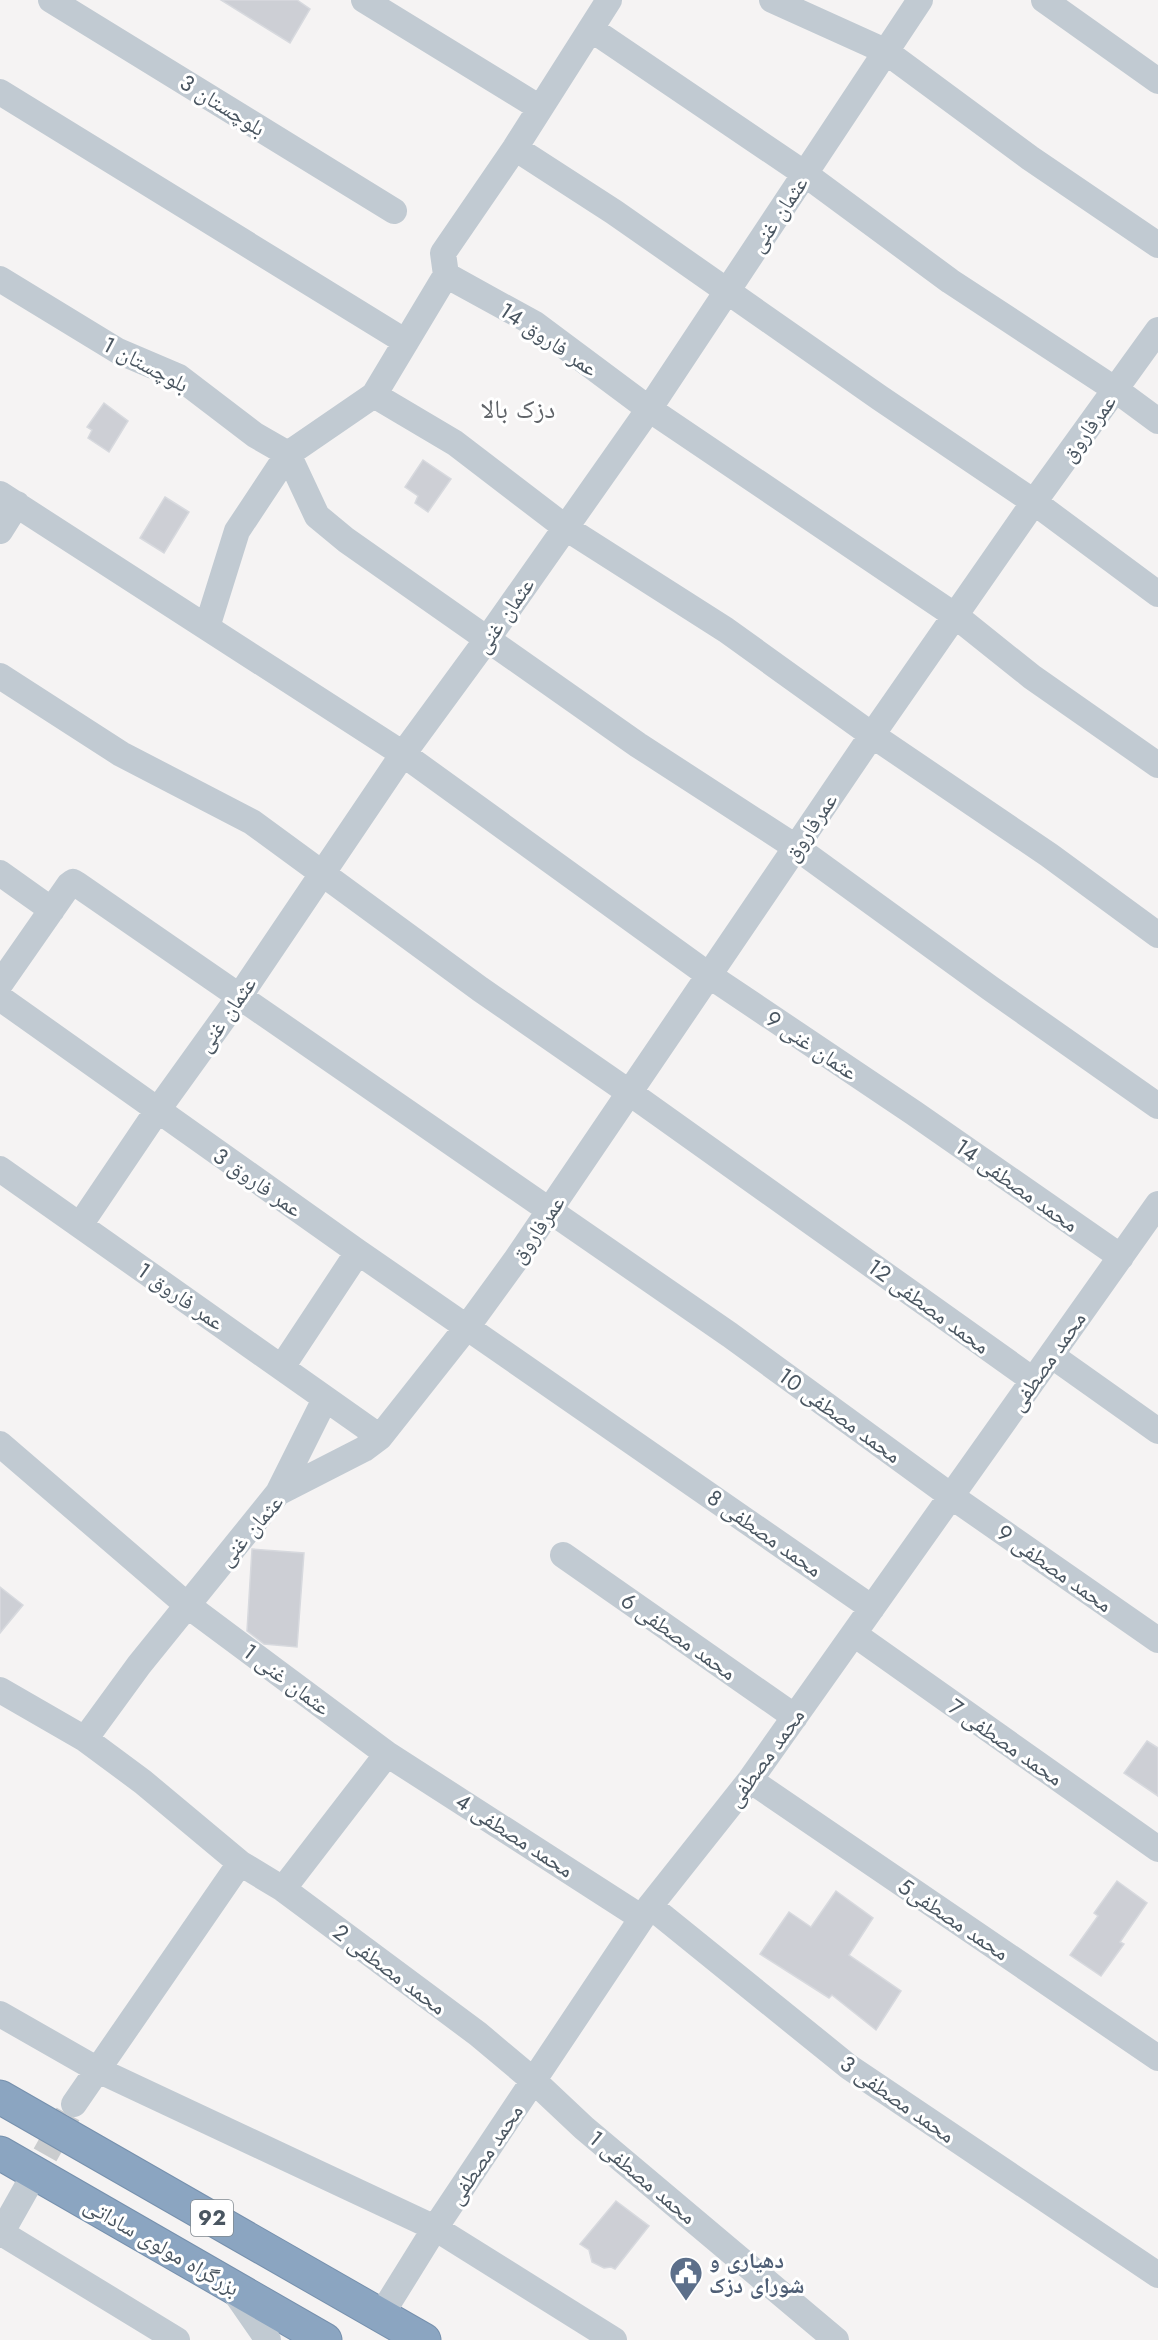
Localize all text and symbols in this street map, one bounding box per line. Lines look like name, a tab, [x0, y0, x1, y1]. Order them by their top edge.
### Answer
street label: بلوچستان 3	[174, 66, 272, 144]
street label: عثمان غنی	[741, 169, 815, 259]
street label: عمر فاروق 14	[493, 294, 605, 384]
street label: بلوچستان 1	[97, 328, 195, 400]
street label: عمرفاروق	[1052, 387, 1124, 469]
district label: دزک بالا	[481, 390, 555, 428]
street label: عثمان غنی	[466, 571, 542, 659]
street label: عمرفاروق	[775, 786, 845, 868]
street label: عثمان غنی	[188, 970, 264, 1058]
street label: عثمان غنی 9	[759, 1002, 865, 1088]
street label: محمد مصطفی 14	[949, 1130, 1085, 1240]
street label: عمر فاروق 3	[207, 1140, 309, 1224]
street label: عمرفاروق	[502, 1188, 572, 1270]
street label: محمد مصطفی 12	[861, 1251, 997, 1361]
street label: عمر فاروق 1	[131, 1254, 231, 1338]
street label: محمد مصطفی	[1001, 1305, 1093, 1417]
street label: محمد مصطفی 10	[772, 1359, 908, 1471]
street label: محمد مصطفی 8	[701, 1481, 829, 1585]
street label: عثمان غنی	[210, 1487, 290, 1573]
street label: محمد مصطفی 9	[991, 1516, 1119, 1620]
street label: محمد مصطفی 6	[615, 1584, 743, 1688]
street label: عثمان غنی 1	[237, 1635, 337, 1723]
street label: محمد مصطفی 7	[942, 1691, 1070, 1793]
street label: محمد مصطفی	[718, 1701, 812, 1813]
street label: محمد مصطفی 4	[450, 1785, 580, 1885]
street label: محمد مصطفی5	[892, 1870, 1016, 1968]
street label: محمد مصطفی 2	[327, 1916, 453, 2022]
street label: محمد مصطفی 3	[834, 2047, 962, 2151]
street label: محمد مصطفی	[439, 2097, 531, 2211]
street label: محمد مصطفی 1	[582, 2122, 704, 2232]
street label: بزرگراه مولوی ساداتی	[78, 2188, 246, 2304]
road number: 92	[191, 2200, 233, 2236]
place label: دهیاری و شورای دزک	[709, 2244, 804, 2301]
public building icon: دهیاری و شورای دزک	[668, 2255, 704, 2302]

